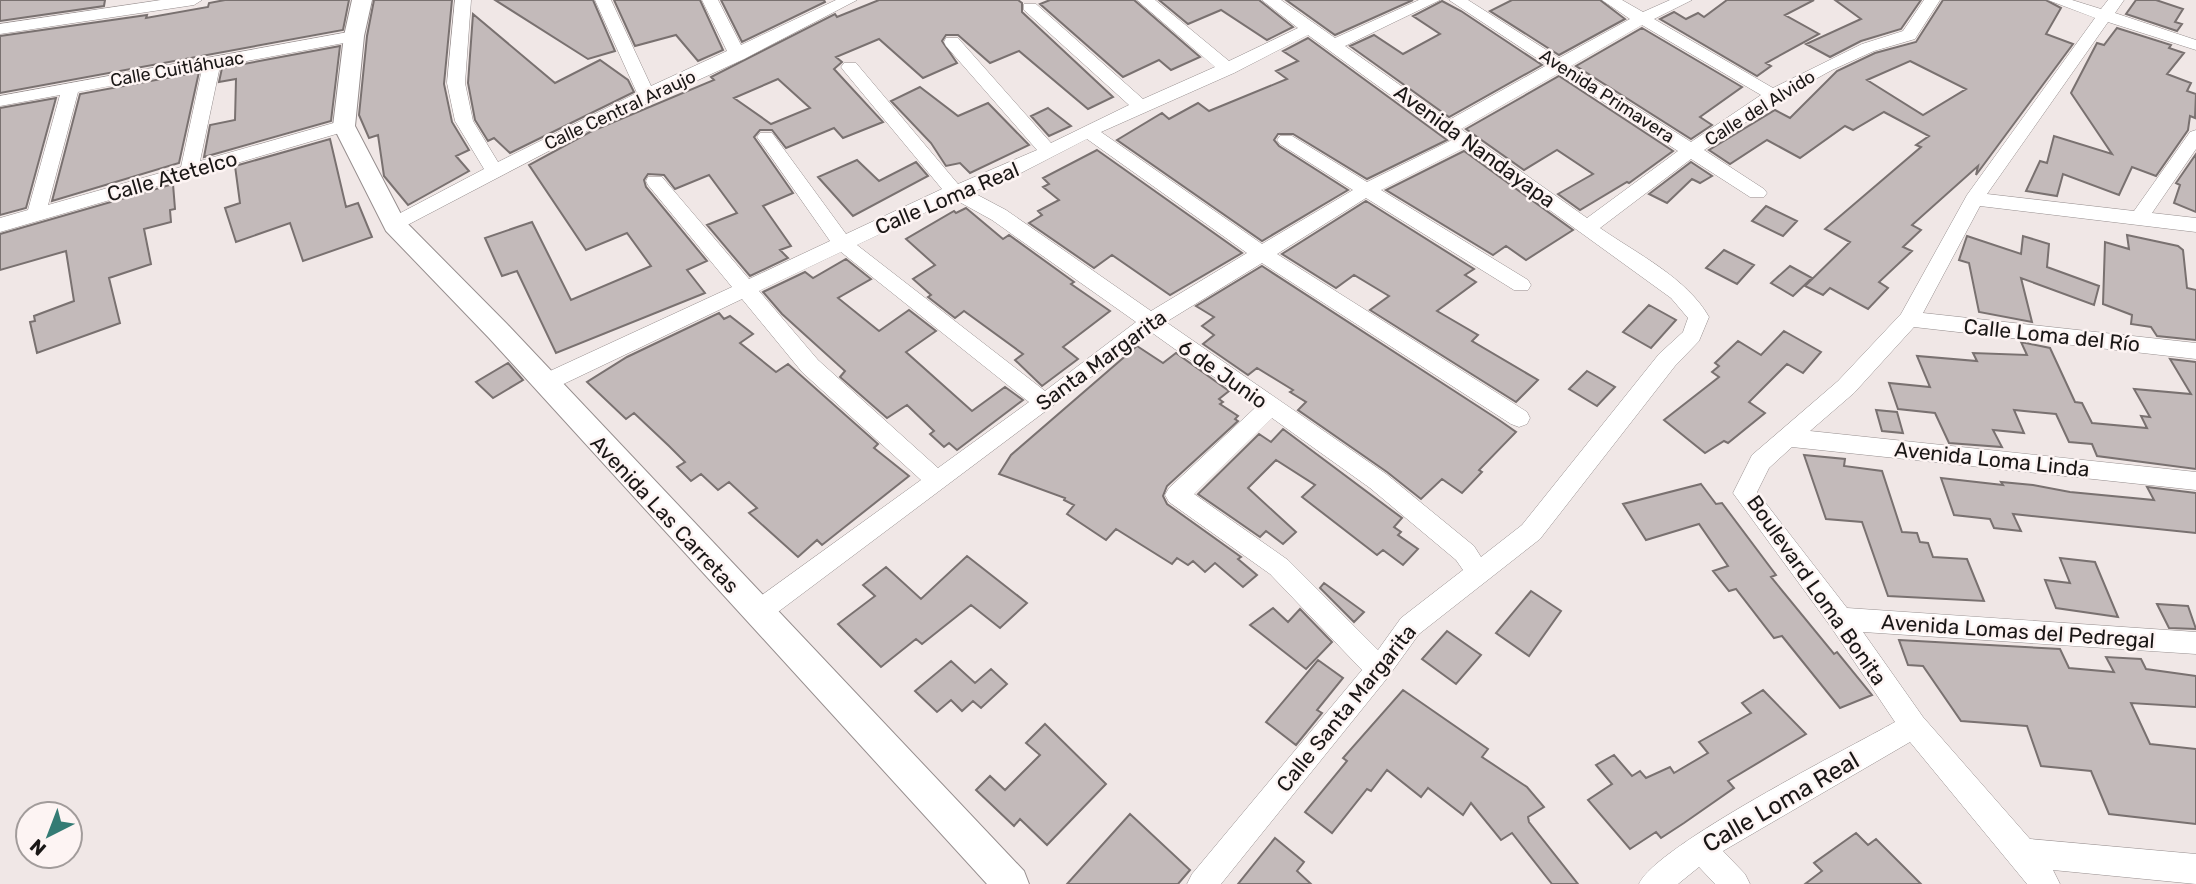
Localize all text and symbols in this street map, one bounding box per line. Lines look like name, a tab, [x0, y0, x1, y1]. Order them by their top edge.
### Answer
street label: Avenida Primavera	[1535, 44, 1679, 148]
street label: Calle Cuitláhuac	[108, 46, 246, 92]
street label: Calle Central Araujo	[541, 65, 699, 155]
street label: Calle del Alvido	[1701, 65, 1819, 151]
street label: Avenida Nandayapa	[1390, 79, 1560, 213]
street label: Calle Atetelco	[104, 145, 240, 207]
street label: Calle Loma Real	[871, 156, 1023, 240]
street label: Santa Margarita	[1031, 304, 1171, 416]
street label: Calle Loma del Río	[1963, 313, 2141, 357]
street label: 6 de Junio	[1174, 334, 1272, 414]
street label: Avenida Las Carretas	[586, 430, 744, 598]
street label: Avenida Loma Linda	[1893, 436, 2091, 482]
street label: Boulevard Loma Bonita	[1742, 490, 1892, 690]
street label: Avenida Lomas del Pedregal	[1880, 609, 2156, 653]
street label: Calle Santa Margarita	[1271, 619, 1421, 797]
street label: Calle Loma Real	[1698, 746, 1864, 858]
north arrow	[14, 800, 84, 870]
text: N	[25, 834, 51, 860]

